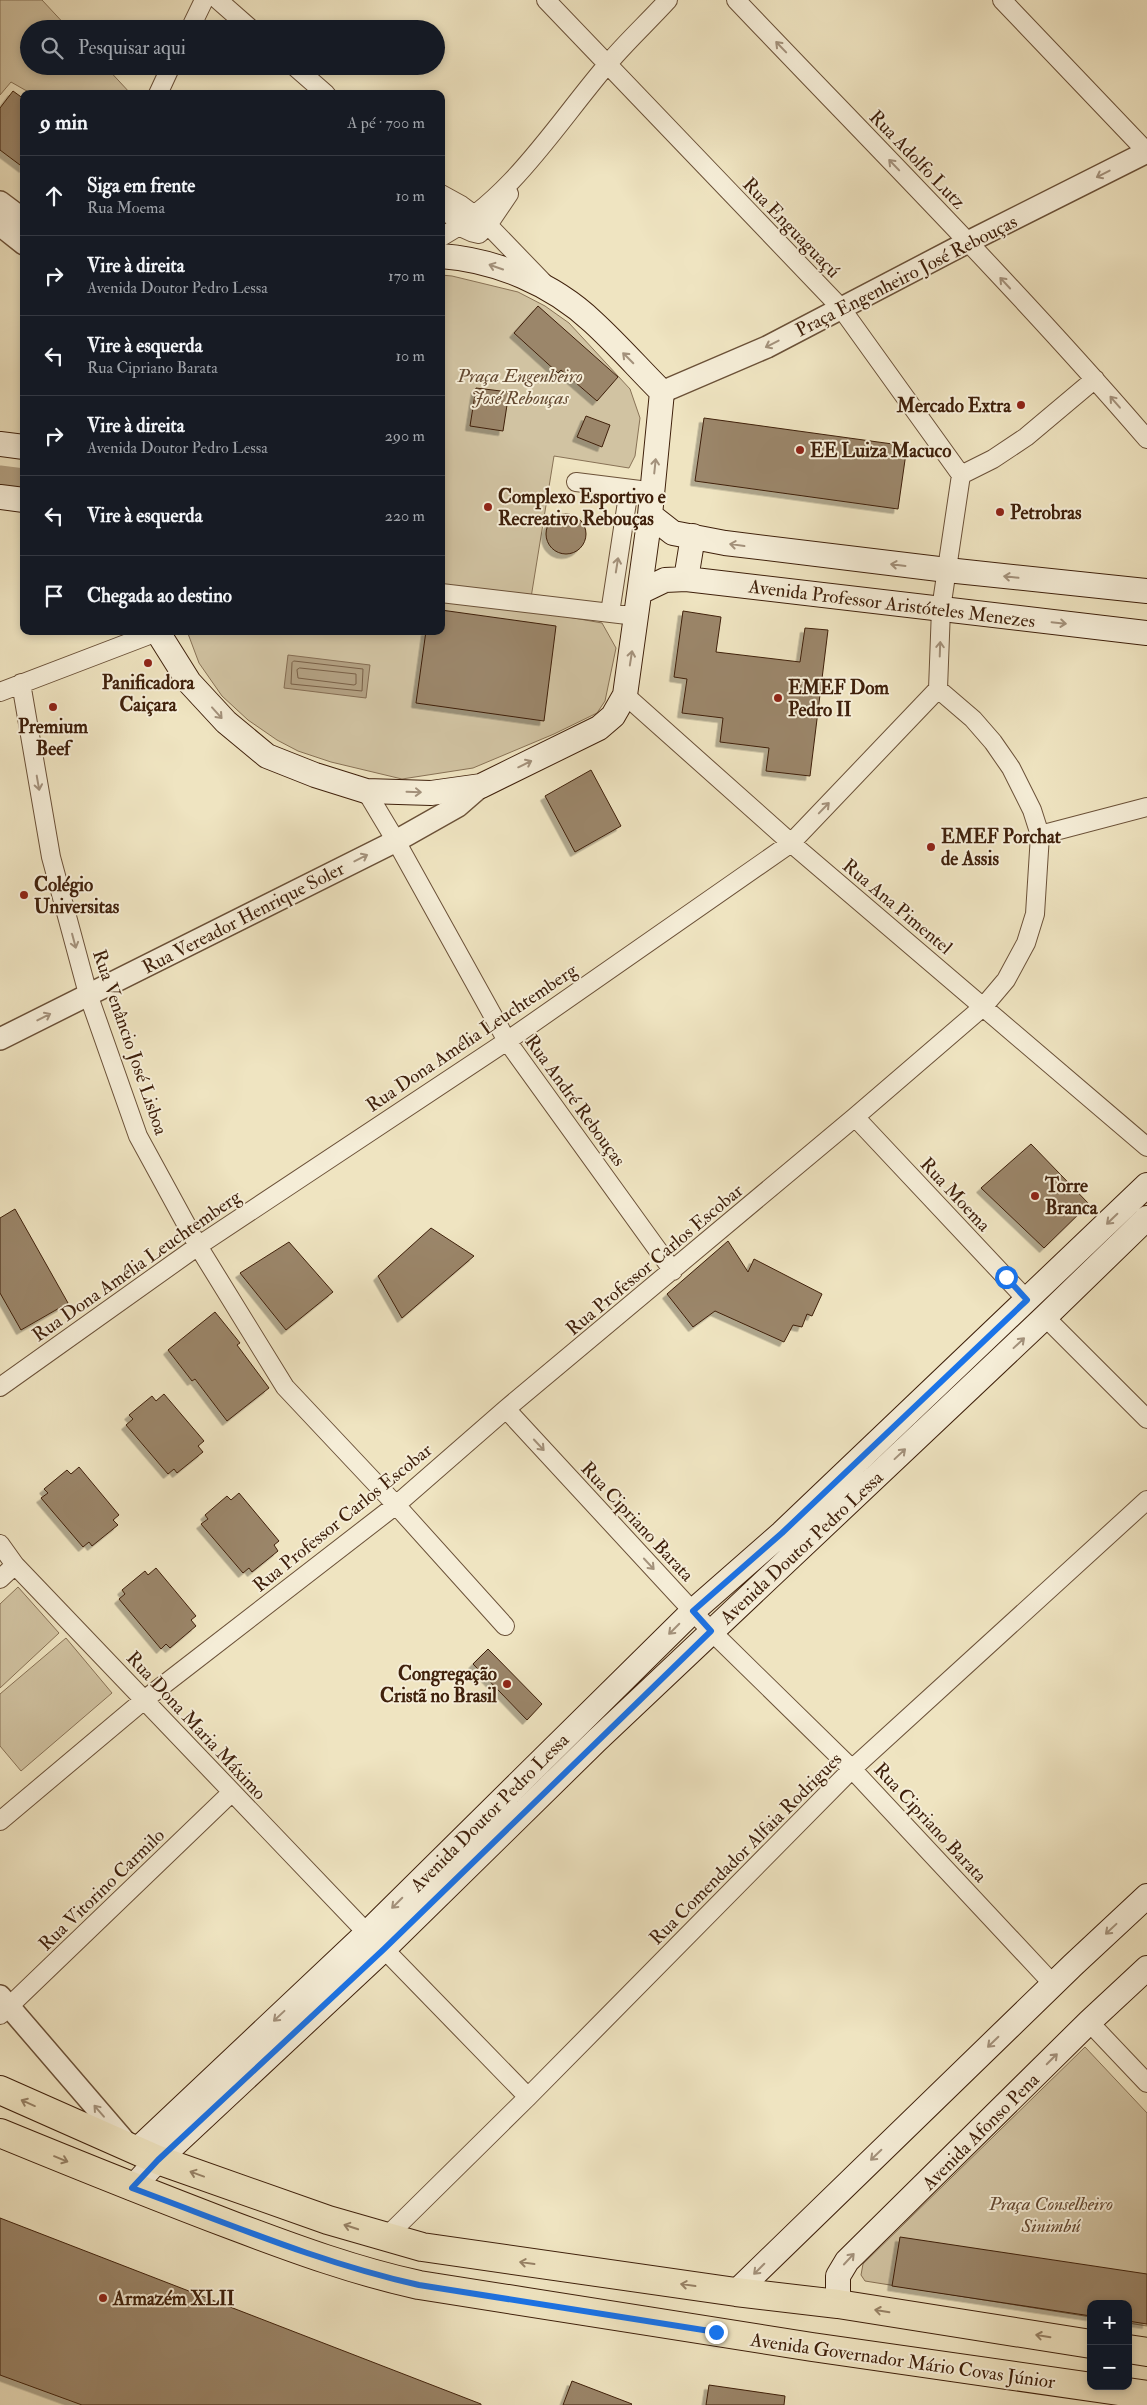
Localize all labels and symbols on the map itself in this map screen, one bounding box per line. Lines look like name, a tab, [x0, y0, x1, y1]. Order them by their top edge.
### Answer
one-way arrow	[775, 41, 787, 54]
street label: Rua Adolfo Lutz	[864, 105, 971, 214]
one-way arrow	[888, 158, 900, 171]
one-way arrow	[1096, 169, 1111, 179]
street label: Rua Enguaguaçú	[737, 172, 845, 283]
street label: Praça Engenheiro José Rebouças	[792, 209, 1021, 342]
one-way arrow	[489, 262, 504, 271]
one-way arrow	[999, 276, 1011, 289]
one-way arrow	[765, 340, 780, 349]
one-way arrow	[622, 352, 634, 364]
park label: Praça Engenheiro José Rebouças	[456, 364, 583, 410]
place label: Mercado Extra	[896, 394, 1012, 418]
one-way arrow	[1109, 396, 1121, 409]
marker: Mercado Extra	[1015, 399, 1027, 411]
place label: EE Luiza Macuco	[810, 439, 951, 463]
marker: EE Luiza Macuco	[794, 444, 806, 456]
one-way arrow	[650, 459, 660, 475]
place label: Complexo Esportivo e Recreativo Rebouças	[498, 485, 666, 531]
marker: Complexo Esportivo e Recreativo Rebouças	[482, 501, 494, 513]
place label: Petrobras	[1010, 501, 1082, 525]
marker: Petrobras	[994, 506, 1006, 518]
one-way arrow	[729, 540, 745, 550]
one-way arrow	[613, 557, 623, 573]
one-way arrow	[890, 560, 906, 570]
one-way arrow	[1004, 572, 1020, 582]
street label: Avenida Professor Aristóteles Menezes	[746, 574, 1037, 633]
one-way arrow	[1050, 618, 1066, 628]
one-way arrow	[935, 641, 944, 657]
one-way arrow	[626, 650, 636, 666]
marker: Panificadora Caiçara	[142, 657, 154, 669]
place label: Panificadora Caiçara	[102, 671, 196, 717]
place label: EMEF Dom Pedro II	[788, 676, 889, 722]
marker: EMEF Dom Pedro II	[772, 692, 784, 704]
marker: Premium Beef	[47, 701, 59, 713]
one-way arrow	[212, 706, 223, 719]
place label: Premium Beef	[18, 715, 88, 761]
one-way arrow	[517, 759, 532, 769]
one-way arrow	[34, 775, 44, 791]
one-way arrow	[406, 787, 422, 797]
one-way arrow	[818, 801, 830, 814]
place label: EMEF Porchat de Assis	[941, 825, 1062, 871]
marker: EMEF Porchat de Assis	[925, 841, 937, 853]
one-way arrow	[353, 853, 368, 862]
street label: Rua Ana Pimentel	[838, 854, 957, 960]
street label: Rua Vereador Henrique Soler	[138, 856, 348, 979]
place label: Colégio Universitas	[34, 873, 120, 919]
marker: Colégio Universitas	[18, 889, 30, 901]
one-way arrow	[70, 933, 79, 949]
street label: Rua Venâncio José Lisboa	[87, 946, 173, 1138]
street label: Rua Dona Amélia Leuchtemberg	[362, 958, 582, 1117]
one-way arrow	[36, 1012, 51, 1022]
street label: Rua André Rebouças	[519, 1030, 631, 1171]
street label: Rua Moema	[915, 1153, 996, 1237]
place label: Torre Branca	[1044, 1174, 1099, 1220]
street label: Rua Professor Carlos Escobar	[561, 1179, 748, 1341]
street label: Rua Dona Amélia Leuchtemberg	[28, 1184, 246, 1347]
marker: Torre Branca	[1029, 1190, 1041, 1202]
one-way arrow	[1105, 1213, 1118, 1225]
route start	[995, 1266, 1018, 1289]
one-way arrow	[1012, 1337, 1025, 1349]
street label: Rua Professor Carlos Escobar	[248, 1438, 437, 1597]
one-way arrow	[533, 1438, 545, 1451]
one-way arrow	[894, 1448, 906, 1460]
street label: Rua Cipriano Barata	[575, 1457, 699, 1587]
street label: Avenida Doutor Pedro Lessa	[714, 1466, 889, 1630]
one-way arrow	[643, 1557, 655, 1570]
one-way arrow	[668, 1623, 680, 1635]
street label: Rua Dona Maria Máximo	[121, 1646, 271, 1805]
place label: Congregação Cristã no Brasil	[380, 1662, 497, 1708]
marker: Congregação Cristã no Brasil	[501, 1678, 513, 1690]
street label: Avenida Doutor Pedro Lessa	[405, 1728, 574, 1898]
street label: Rua Comendador Alfaia Rodrigues	[644, 1747, 847, 1950]
street label: Rua Cipriano Barata	[868, 1758, 992, 1888]
street label: Rua Vitorino Carmilo	[34, 1823, 170, 1956]
one-way arrow	[391, 1897, 403, 1909]
one-way arrow	[1105, 1923, 1118, 1935]
one-way arrow	[273, 2010, 286, 2022]
one-way arrow	[987, 2036, 999, 2048]
one-way arrow	[1046, 2053, 1058, 2065]
street label: Avenida Afonso Pena	[916, 2068, 1045, 2196]
one-way arrow	[21, 2097, 36, 2107]
one-way arrow	[93, 2104, 105, 2117]
one-way arrow	[870, 2149, 882, 2161]
one-way arrow	[53, 2154, 68, 2164]
one-way arrow	[190, 2169, 206, 2178]
park label: Praça Conselheiro Sinimbú	[988, 2192, 1113, 2238]
one-way arrow	[343, 2221, 359, 2231]
one-way arrow	[843, 2253, 855, 2266]
one-way arrow	[519, 2257, 535, 2267]
one-way arrow	[754, 2262, 766, 2274]
one-way arrow	[680, 2280, 696, 2290]
place label: Armazém XLII	[112, 2287, 235, 2311]
marker: Armazém XLII	[97, 2292, 109, 2304]
one-way arrow	[874, 2306, 890, 2316]
route end	[705, 2321, 728, 2344]
street label: Avenida Governador Mário Covas Júnior	[748, 2328, 1057, 2394]
one-way arrow	[1035, 2331, 1051, 2341]

